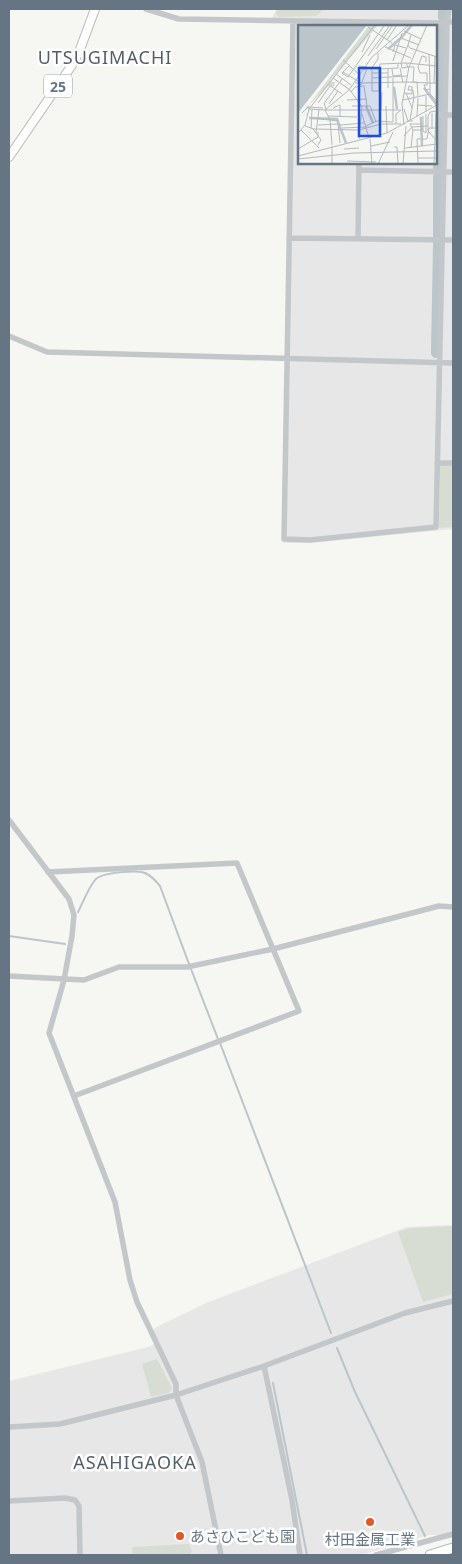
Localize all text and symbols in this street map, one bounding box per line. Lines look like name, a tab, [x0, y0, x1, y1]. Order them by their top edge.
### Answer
inset map	[298, 25, 437, 164]
district label: UTSUGIMACHI	[38, 45, 172, 69]
road number: 25	[44, 74, 72, 98]
district label: ASAHIGAOKA	[73, 1450, 197, 1474]
marker: 村田金属工業	[364, 1516, 376, 1528]
place label: あさひこども園	[190, 1526, 295, 1546]
place label: 村田金属工業	[325, 1529, 415, 1549]
marker: あさひこども園	[174, 1530, 186, 1542]

